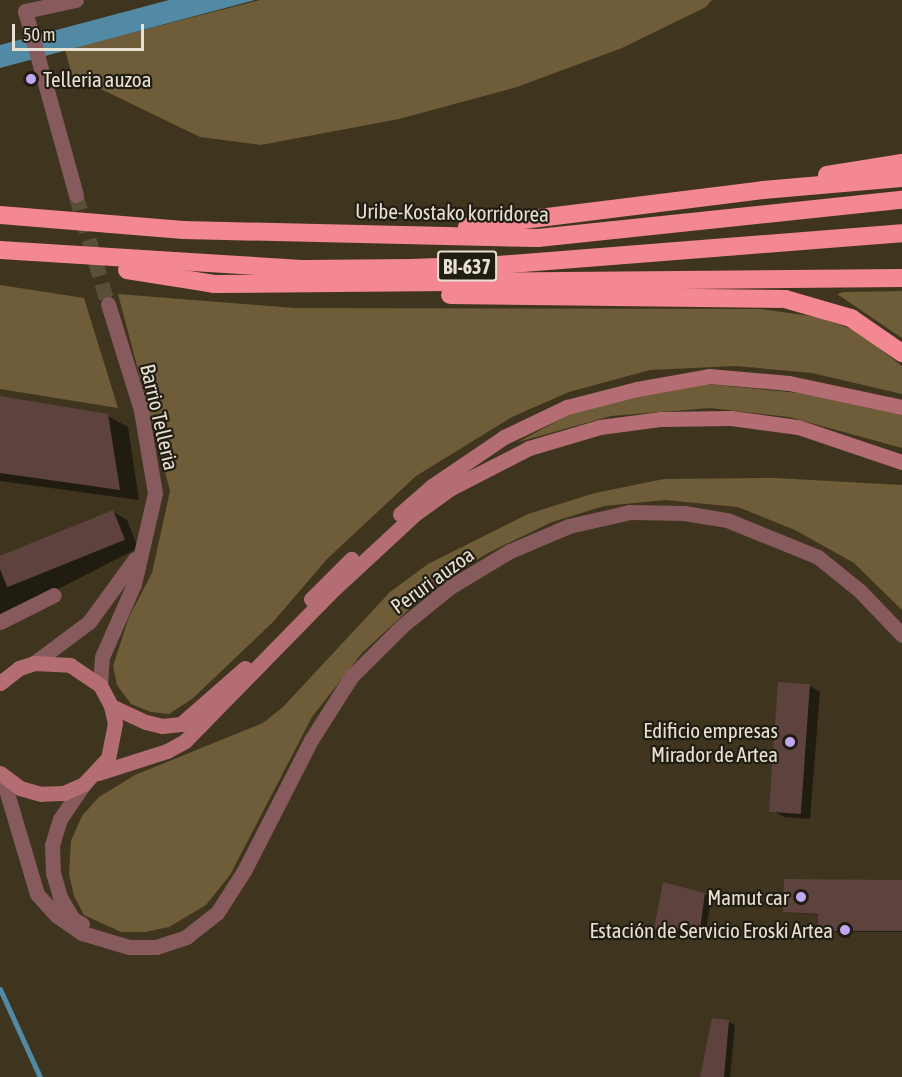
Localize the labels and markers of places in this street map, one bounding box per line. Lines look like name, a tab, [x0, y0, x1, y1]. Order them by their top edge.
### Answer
place label: Telleria auzoa	[43, 66, 152, 92]
marker: Telleria auzoa	[24, 72, 38, 86]
place label: Edificio empresas Mirador de Artea	[643, 717, 778, 767]
marker: Edificio empresas Mirador de Artea	[783, 735, 797, 749]
place label: Mamut car	[707, 884, 789, 910]
marker: Mamut car	[794, 890, 808, 904]
place label: Estación de Servicio Eroski Artea	[589, 917, 833, 943]
marker: Estación de Servicio Eroski Artea	[838, 923, 852, 937]

